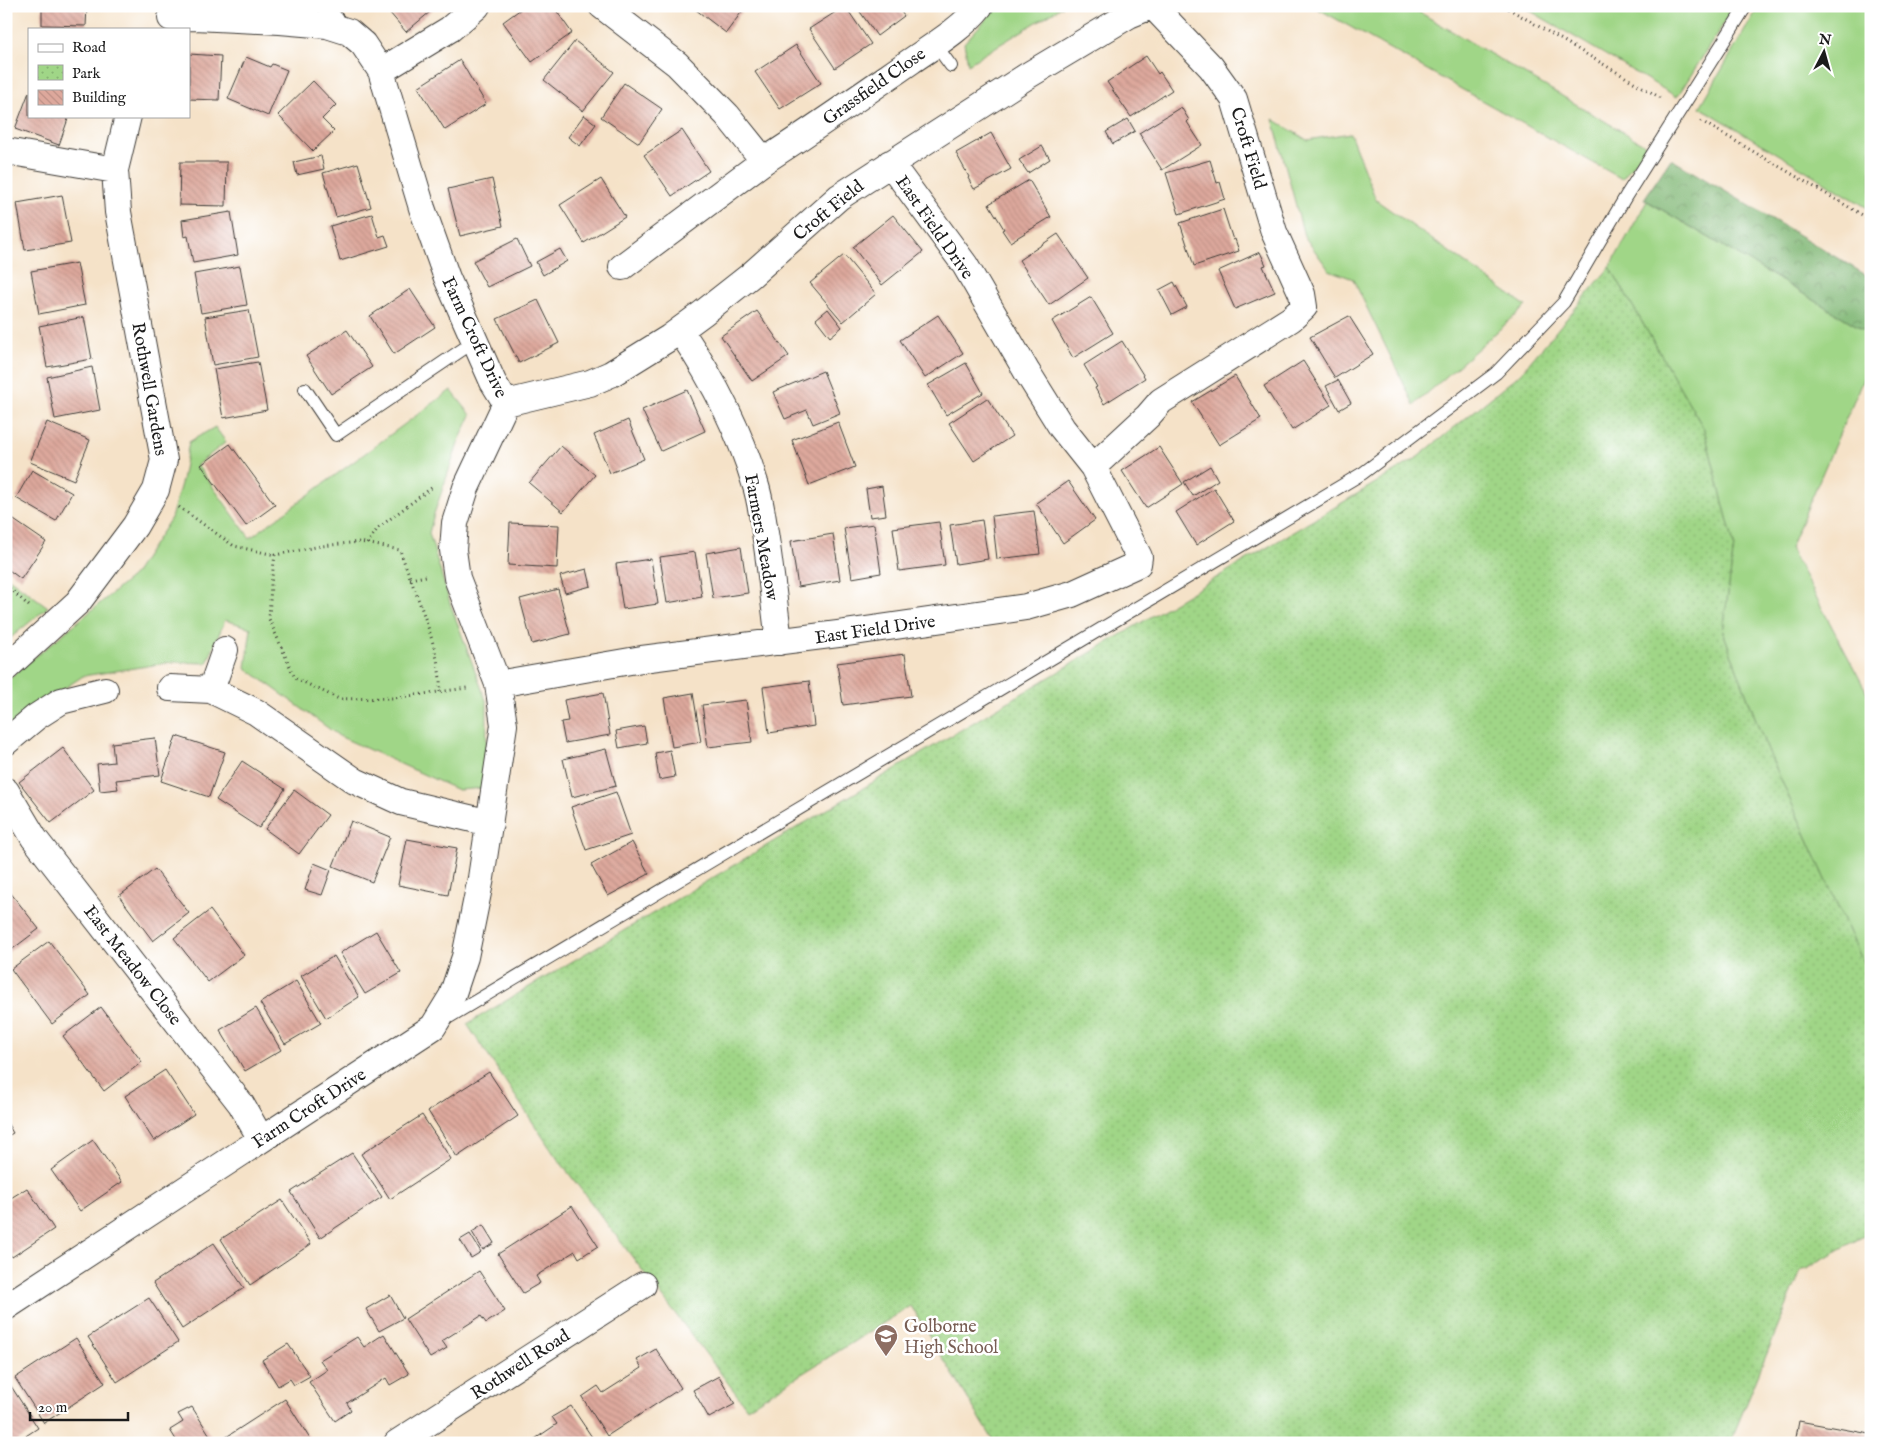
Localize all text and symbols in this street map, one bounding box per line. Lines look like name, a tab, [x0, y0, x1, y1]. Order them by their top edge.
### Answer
legend	[28, 28, 190, 118]
north arrow	[1800, 28, 1850, 78]
text: N	[1817, 30, 1832, 50]
text: Road	[72, 38, 107, 57]
street label: Grassfield Close	[819, 43, 931, 131]
text: Park	[72, 64, 102, 83]
text: Building	[72, 88, 127, 107]
street label: Croft Field	[1224, 105, 1271, 193]
street label: East Field Drive	[890, 172, 978, 284]
street label: Croft Field	[789, 175, 869, 247]
street label: Farm Croft Drive	[436, 273, 512, 402]
street label: Rothwell Gardens	[125, 321, 172, 458]
street label: Farmers Meadow	[738, 472, 783, 604]
street label: East Field Drive	[813, 611, 937, 650]
street label: East Meadow Close	[78, 901, 186, 1031]
street label: Farm Croft Drive	[249, 1064, 371, 1155]
place label: Golborne High School	[904, 1316, 998, 1360]
school or university icon: Golborne High School	[873, 1323, 899, 1357]
street label: Rothwell Road	[467, 1325, 575, 1406]
scale bar	[30, 1389, 128, 1421]
text: 20 m	[38, 1398, 68, 1417]

